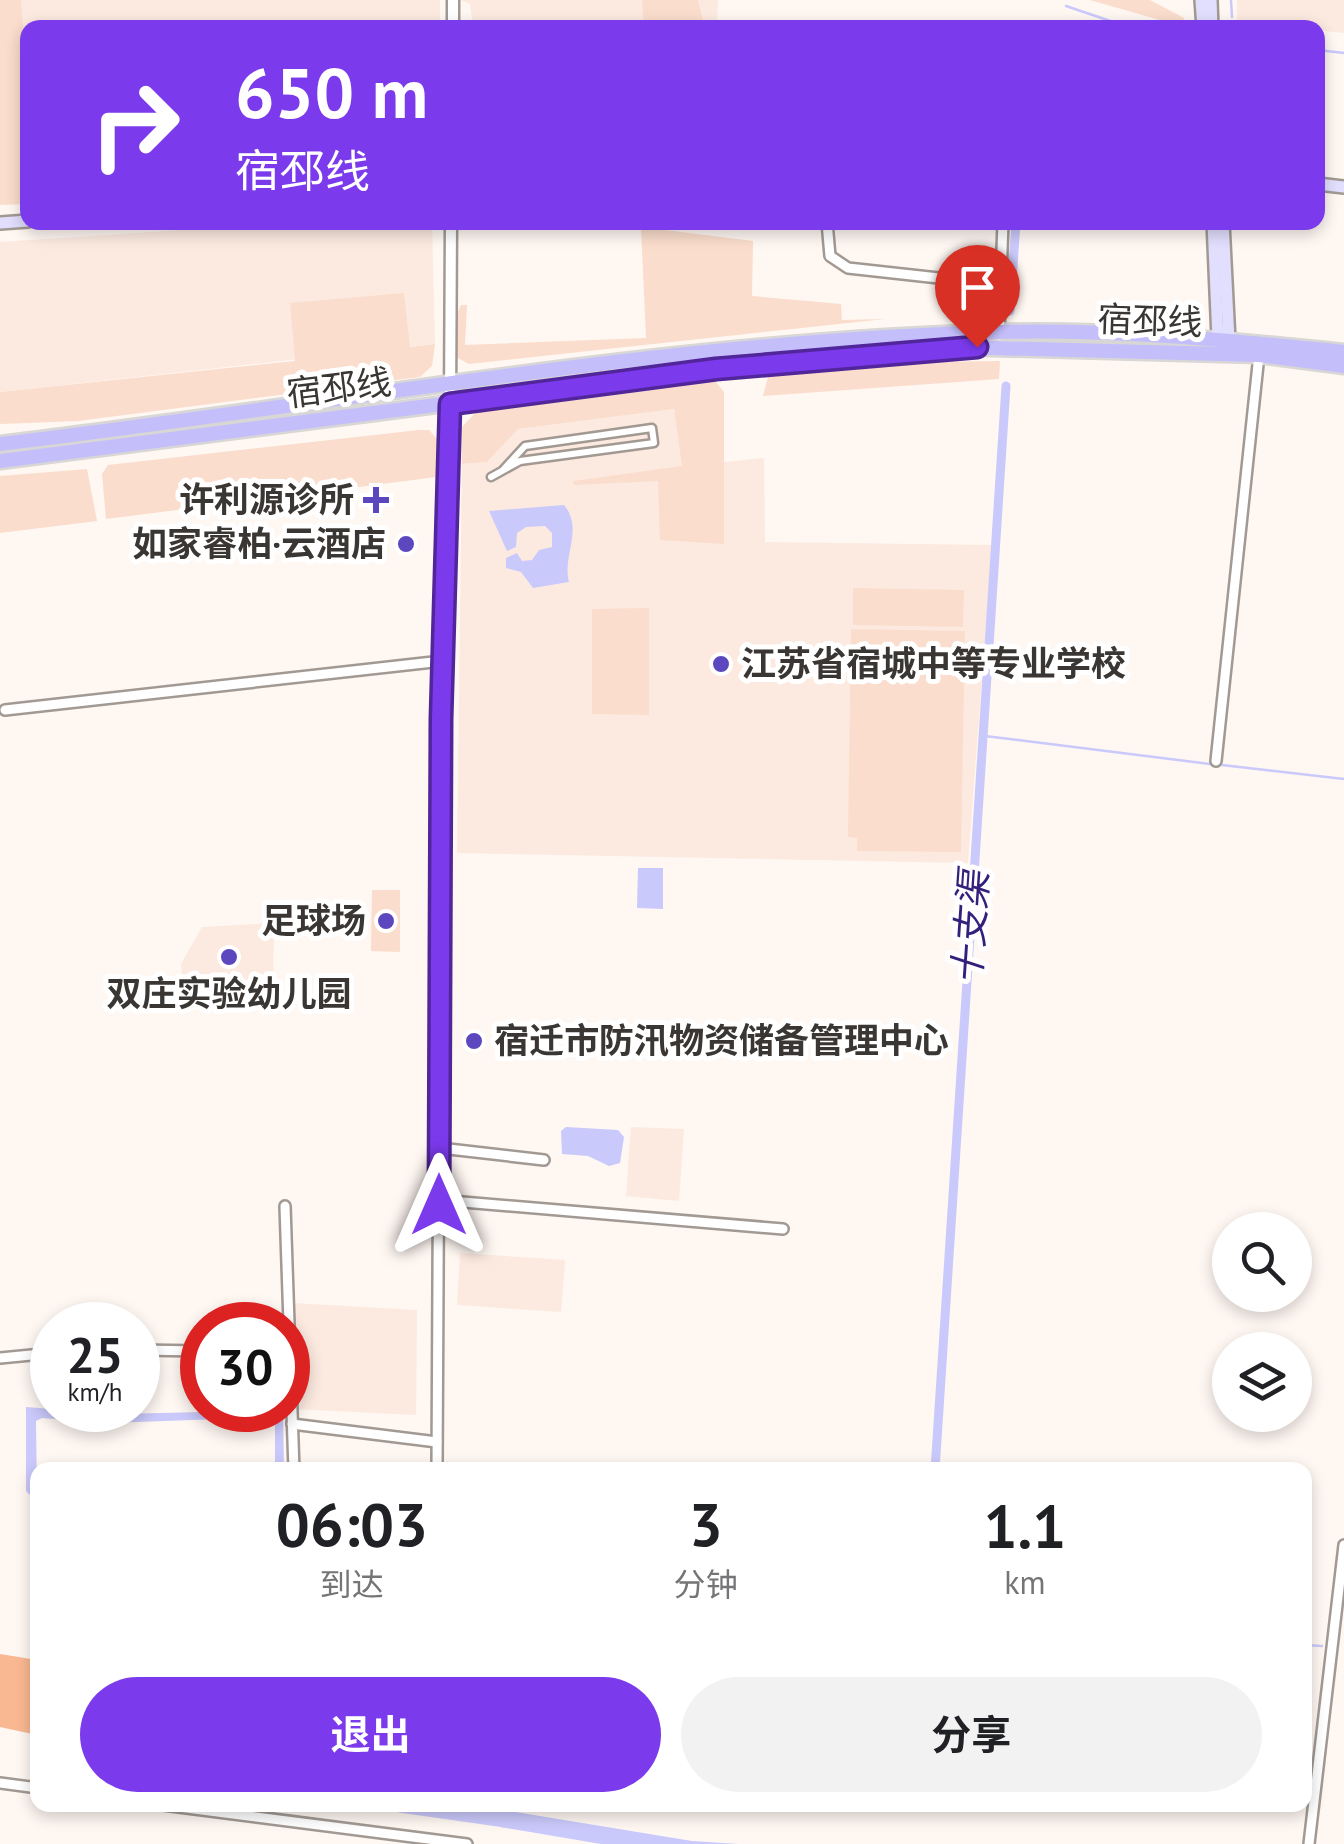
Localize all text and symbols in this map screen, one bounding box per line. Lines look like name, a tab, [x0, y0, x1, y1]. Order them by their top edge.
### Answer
text: 650 m	[235, 47, 428, 137]
icon: right	[70, 60, 200, 190]
text: 宿邳线	[235, 141, 370, 199]
pin	[935, 245, 1020, 348]
icon: arrive	[950, 260, 1005, 315]
street label: 宿邳线	[1097, 295, 1203, 345]
street label: 宿邳线	[284, 358, 394, 416]
place label: 许利源诊所	[179, 476, 354, 522]
marker: 许利源诊所	[363, 487, 389, 513]
place label: 如家睿柏·云酒店	[132, 520, 386, 566]
marker: 如家睿柏·云酒店	[395, 533, 417, 555]
place label: 江苏省宿城中等专业学校	[741, 640, 1126, 686]
marker: 江苏省宿城中等专业学校	[710, 653, 732, 675]
water label: 十支渠	[941, 864, 998, 986]
place label: 足球场	[261, 897, 366, 943]
marker: 足球场	[375, 910, 397, 932]
marker: 双庄实验幼儿园	[218, 946, 240, 968]
place label: 双庄实验幼儿园	[106, 970, 352, 1016]
place label: 宿迁市防汛物资储备管理中心	[494, 1017, 949, 1063]
marker: 宿迁市防汛物资储备管理中心	[463, 1030, 485, 1052]
position arrow	[387, 1153, 491, 1257]
map controls	[1212, 1212, 1312, 1432]
button: search	[1212, 1212, 1312, 1312]
speed limit sign: 30	[180, 1302, 310, 1432]
text: 25	[67, 1322, 123, 1387]
button: layers	[1212, 1332, 1312, 1432]
text: km/h	[68, 1376, 122, 1408]
text: 06:03	[276, 1485, 428, 1563]
text: 3	[689, 1485, 723, 1563]
text: 1.1	[983, 1487, 1066, 1565]
text: km	[1004, 1561, 1046, 1603]
text: 到达	[320, 1563, 384, 1605]
text: 分钟	[674, 1563, 738, 1605]
button: 退出	[80, 1677, 661, 1792]
button: 分享	[681, 1677, 1262, 1792]

